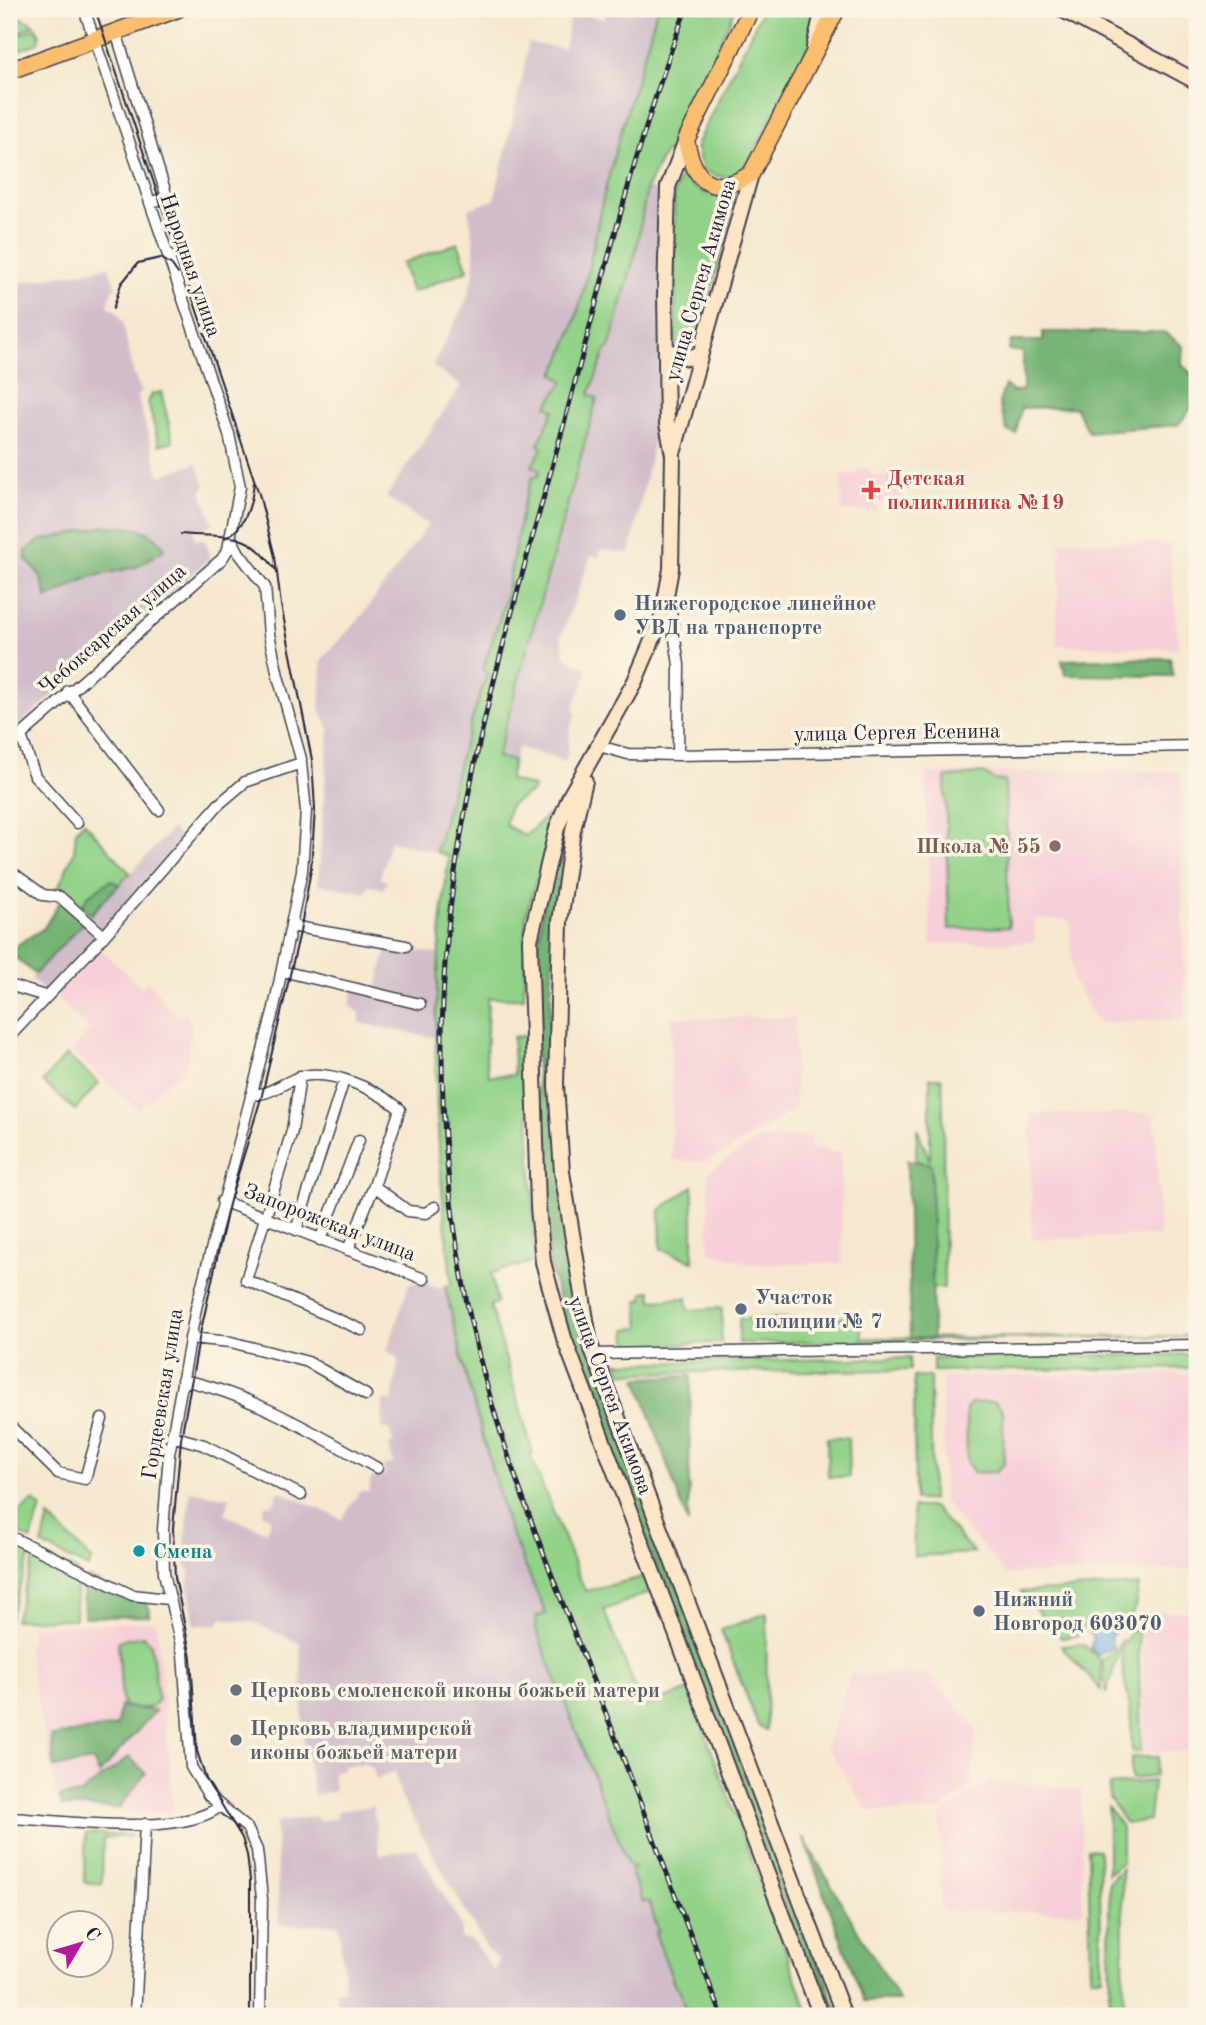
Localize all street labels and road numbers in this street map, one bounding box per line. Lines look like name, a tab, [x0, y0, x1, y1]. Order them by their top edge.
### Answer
street label: улица Сергея Акимова	[662, 177, 740, 384]
street label: Народная улица	[155, 191, 224, 340]
street label: Чебоксарская улица	[35, 561, 191, 700]
street label: улица Сергея Есенина	[793, 721, 1001, 746]
street label: Запорожская улица	[241, 1181, 418, 1266]
street label: улица Сергея Акимова	[564, 1293, 655, 1498]
street label: Гордеевская улица	[140, 1307, 187, 1481]

